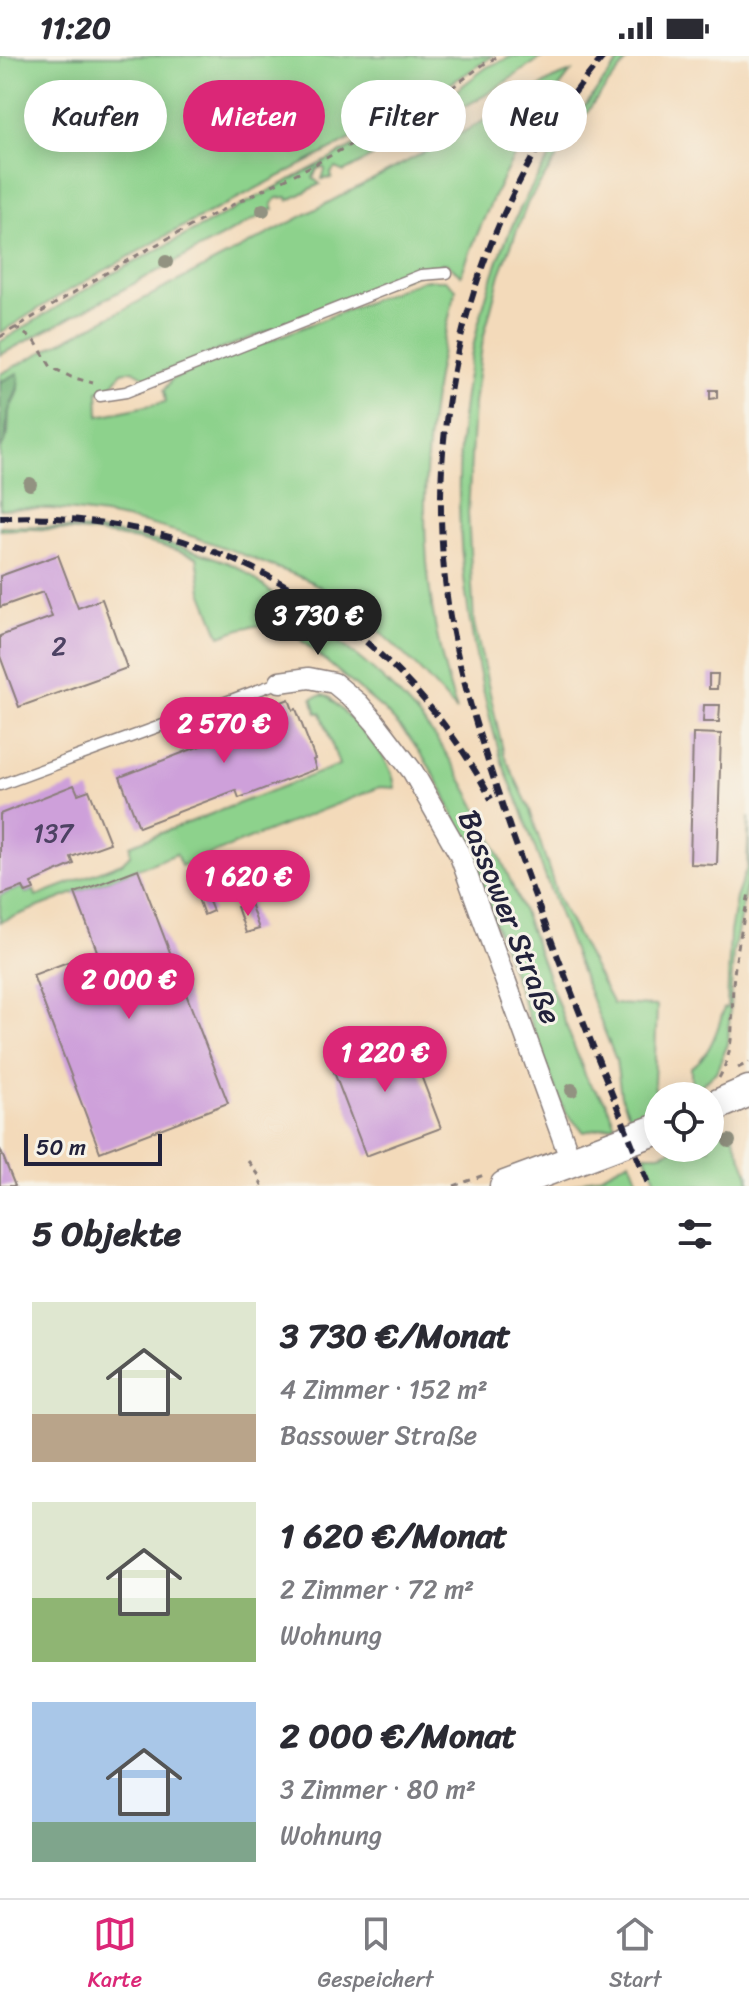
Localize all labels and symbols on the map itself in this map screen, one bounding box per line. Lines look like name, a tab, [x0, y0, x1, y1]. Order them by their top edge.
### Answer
pin: 3 730 €	[244, 589, 392, 657]
house number: 2	[51, 623, 67, 669]
pin: 2 570 €	[150, 697, 298, 765]
street label: Bassower Straße	[442, 801, 578, 1033]
house number: 137	[33, 810, 75, 856]
pin: 1 620 €	[174, 850, 322, 918]
pin: 2 000 €	[55, 953, 203, 1021]
pin: 1 220 €	[311, 1026, 459, 1094]
scale bar	[24, 1130, 162, 1166]

